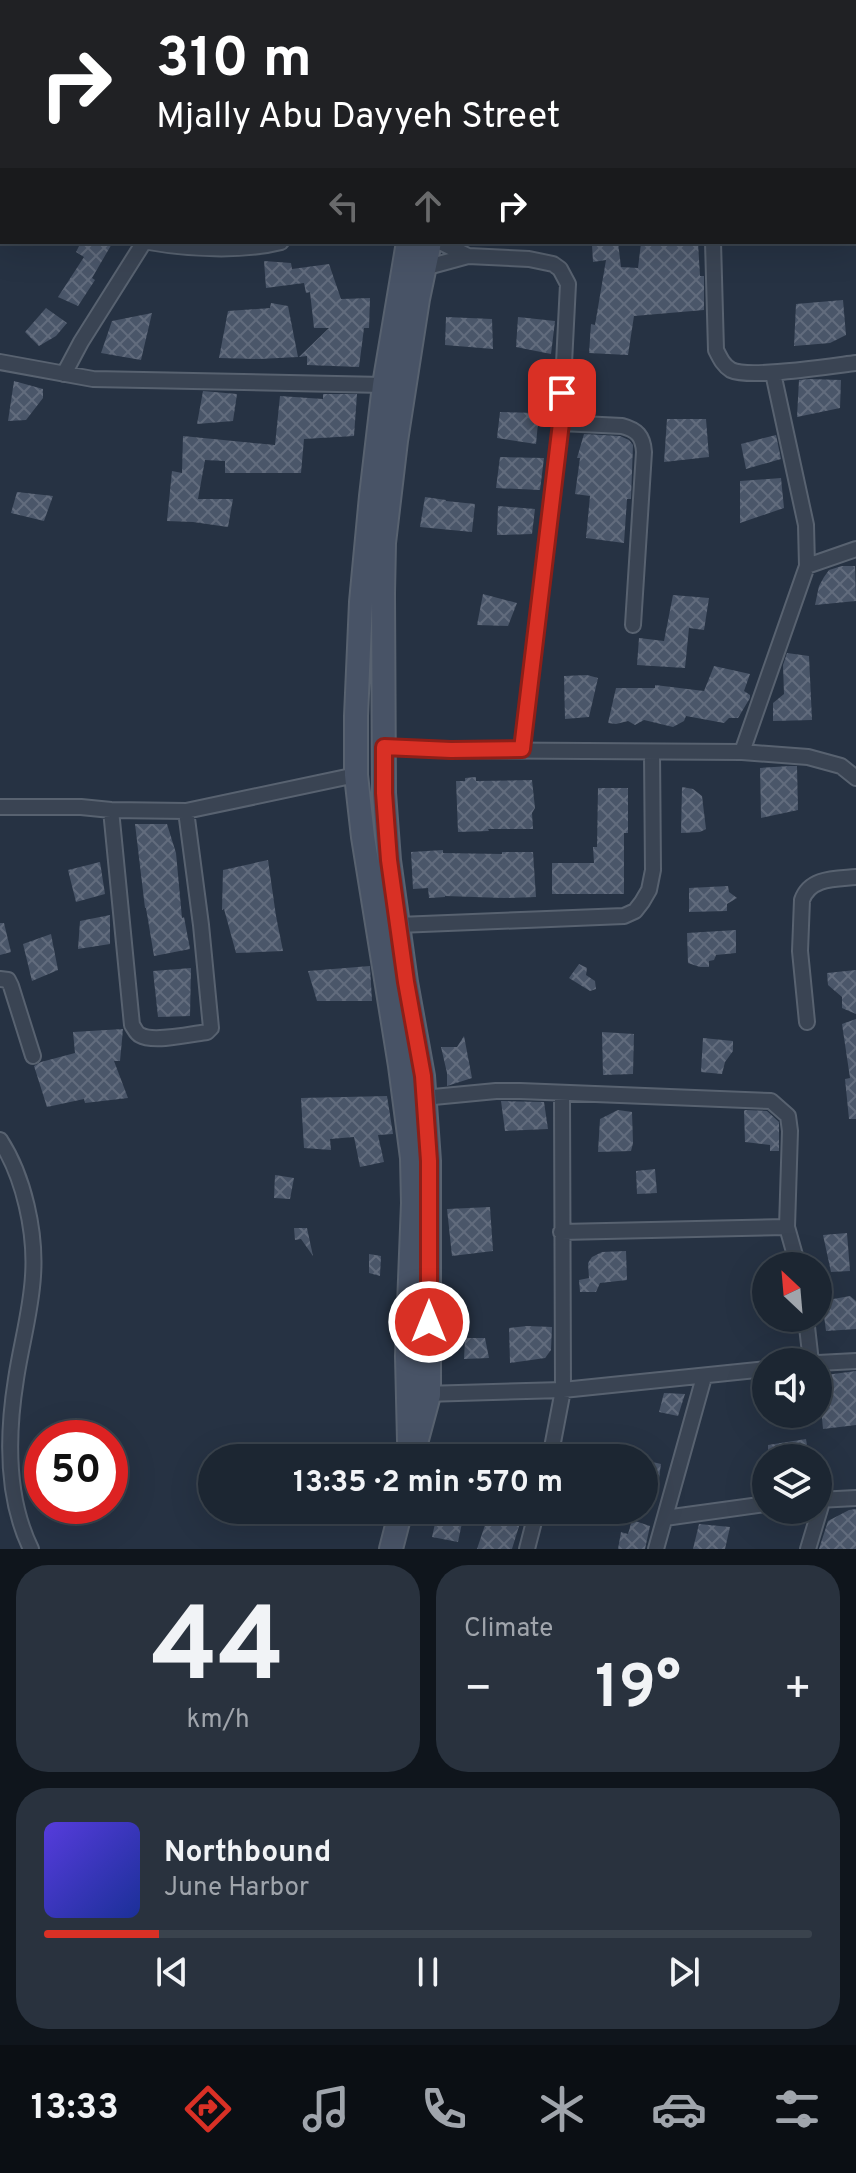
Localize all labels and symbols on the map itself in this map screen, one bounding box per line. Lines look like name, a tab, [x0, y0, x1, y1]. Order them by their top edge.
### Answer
pin	[528, 359, 596, 427]
north arrow	[752, 1252, 832, 1332]
position arrow	[387, 1280, 471, 1364]
speed limit sign: 50	[24, 1420, 128, 1524]

